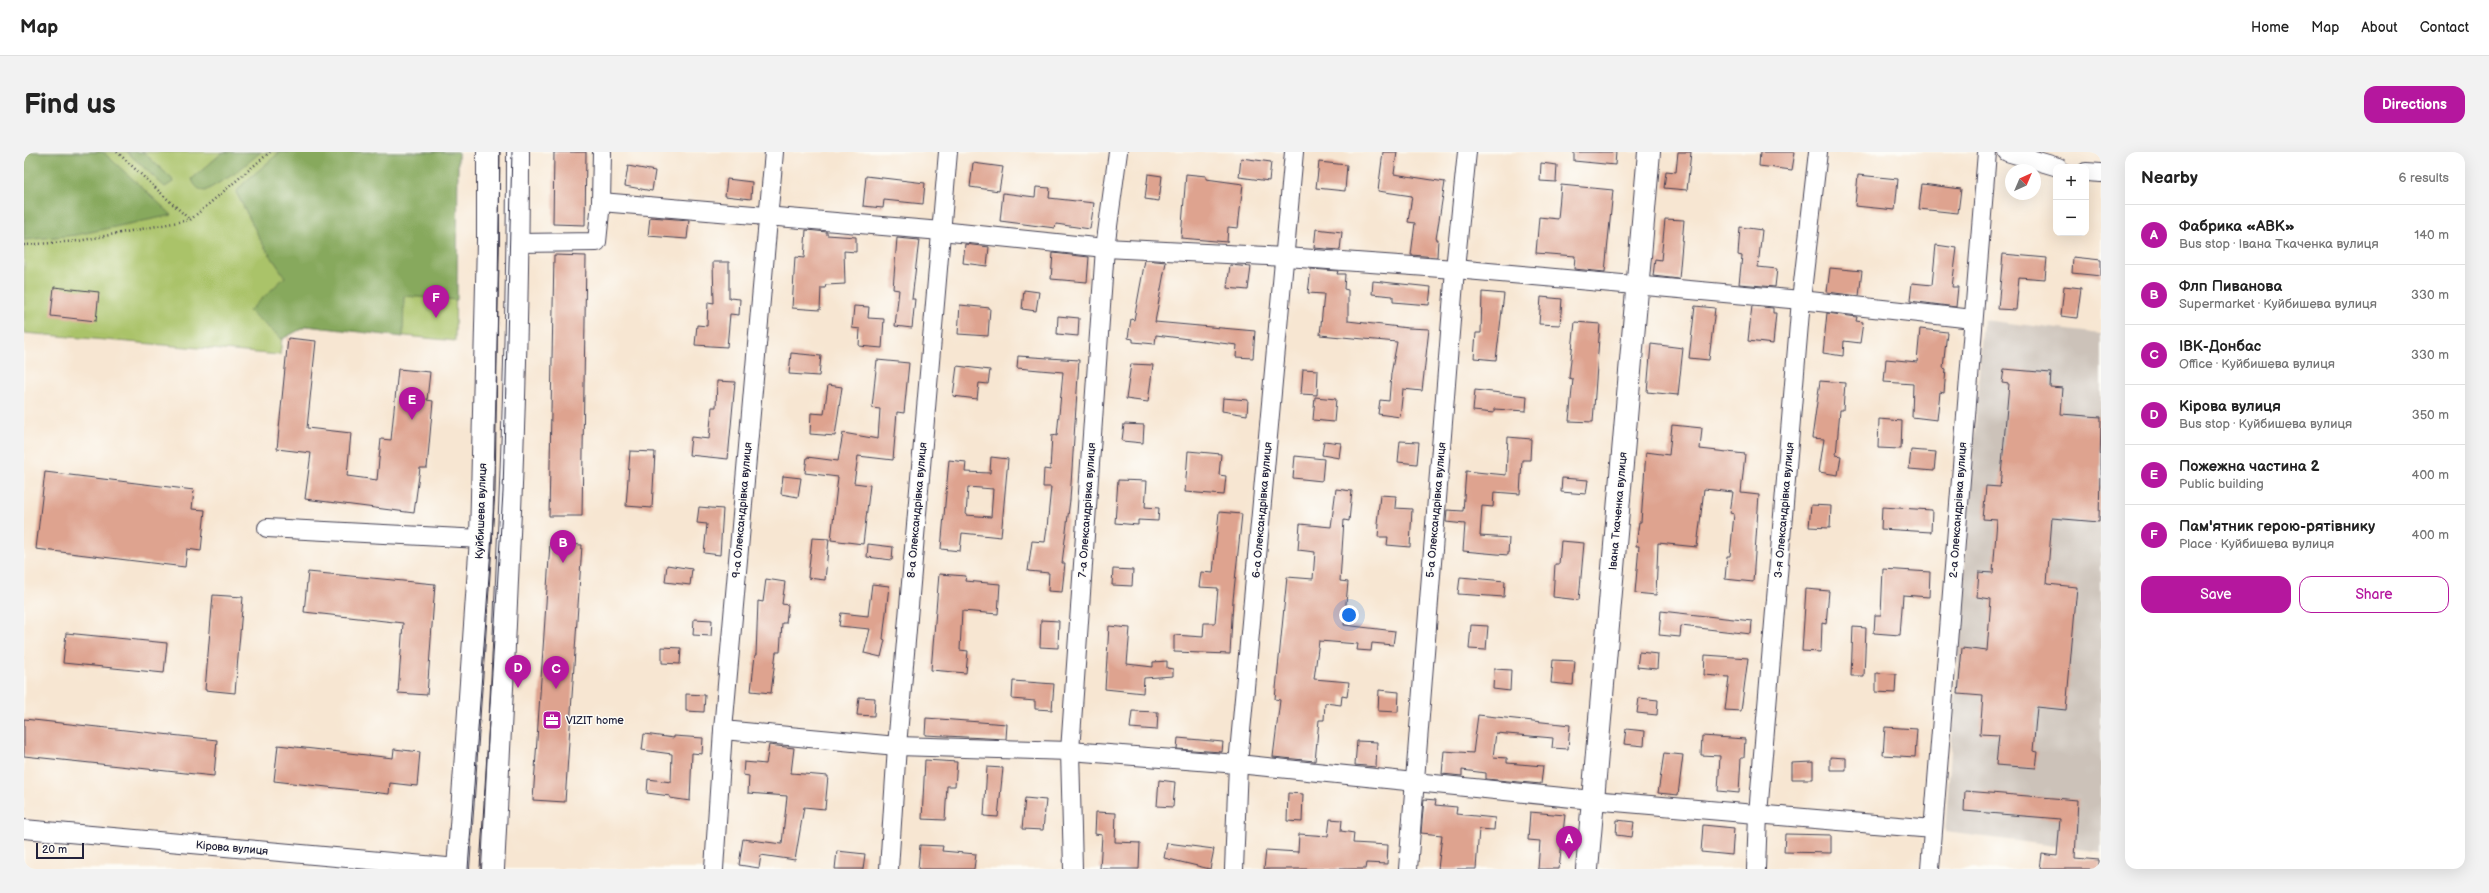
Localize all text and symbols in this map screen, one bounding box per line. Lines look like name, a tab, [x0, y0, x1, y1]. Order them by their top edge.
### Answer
text: Map	[20, 16, 58, 39]
text: Home	[2251, 19, 2289, 36]
text: Map	[2311, 19, 2339, 36]
text: About	[2361, 19, 2398, 36]
text: Contact	[2420, 19, 2469, 36]
button: Directions	[2364, 86, 2465, 123]
text: Find us	[24, 88, 116, 121]
north arrow	[2005, 164, 2041, 200]
map controls	[2053, 164, 2089, 236]
button: +	[2053, 164, 2089, 200]
text: Nearby	[2141, 168, 2198, 188]
text: 6 results	[2399, 170, 2449, 186]
button: −	[2053, 200, 2089, 236]
text: Фабрика «АВК»	[2179, 217, 2295, 236]
text: A	[2150, 227, 2158, 243]
text: 140 m	[2414, 227, 2449, 243]
text: Bus stop · Івана Ткаченка вулиця	[2179, 236, 2379, 252]
text: Флп Пиванова	[2179, 277, 2282, 296]
pin: F	[423, 285, 449, 318]
text: B	[2149, 287, 2159, 303]
text: 330 m	[2411, 287, 2449, 303]
text: Supermarket · Куйбишева вулиця	[2179, 296, 2377, 312]
text: ІВК-Донбас	[2179, 337, 2261, 356]
text: C	[2149, 347, 2159, 363]
text: 330 m	[2411, 347, 2449, 363]
text: Office · Куйбишева вулиця	[2179, 356, 2335, 372]
pin: E	[399, 387, 425, 420]
text: Кірова вулиця	[2179, 397, 2281, 416]
text: D	[2149, 407, 2159, 423]
text: 350 m	[2412, 407, 2449, 423]
text: Bus stop · Куйбишева вулиця	[2179, 416, 2352, 432]
street label: 6-а Олександрівка вулиця	[1250, 441, 1274, 579]
street label: 9-а Олександрівка вулиця	[730, 442, 754, 578]
street label: 8-а Олександрівка вулиця	[905, 442, 929, 578]
street label: 7-а Олександрівка вулиця	[1076, 442, 1098, 578]
street label: 5-а Олександрівка вулиця	[1424, 442, 1448, 578]
street label: 3-я Олександрівка вулиця	[1772, 442, 1796, 578]
street label: 2-а Олександрівка вулиця	[1947, 442, 1969, 578]
street label: Івана Ткаченка вулиця	[1606, 451, 1630, 571]
text: Пожежна частина 2	[2179, 457, 2320, 476]
street label: Куйбишева вулиця	[473, 463, 489, 559]
text: E	[2150, 467, 2158, 483]
text: 400 m	[2412, 467, 2449, 483]
text: Public building	[2179, 476, 2264, 492]
text: Пам'ятник герою-рятівнику	[2179, 517, 2375, 536]
text: F	[2150, 527, 2158, 543]
text: 400 m	[2412, 527, 2449, 543]
pin: B	[550, 530, 576, 563]
text: Place · Куйбишева вулиця	[2179, 536, 2334, 552]
button: Save	[2141, 576, 2291, 613]
button: Share	[2299, 576, 2449, 613]
your location	[1339, 605, 1359, 625]
pin: D	[505, 655, 531, 688]
pin: C	[543, 656, 569, 689]
office icon: VIZIT home	[541, 709, 563, 731]
place label: VIZIT home	[566, 714, 624, 727]
pin: A	[1556, 826, 1582, 859]
street label: Кірова вулиця	[195, 838, 269, 858]
scale bar	[36, 841, 84, 860]
text: 20 m	[42, 843, 67, 856]

